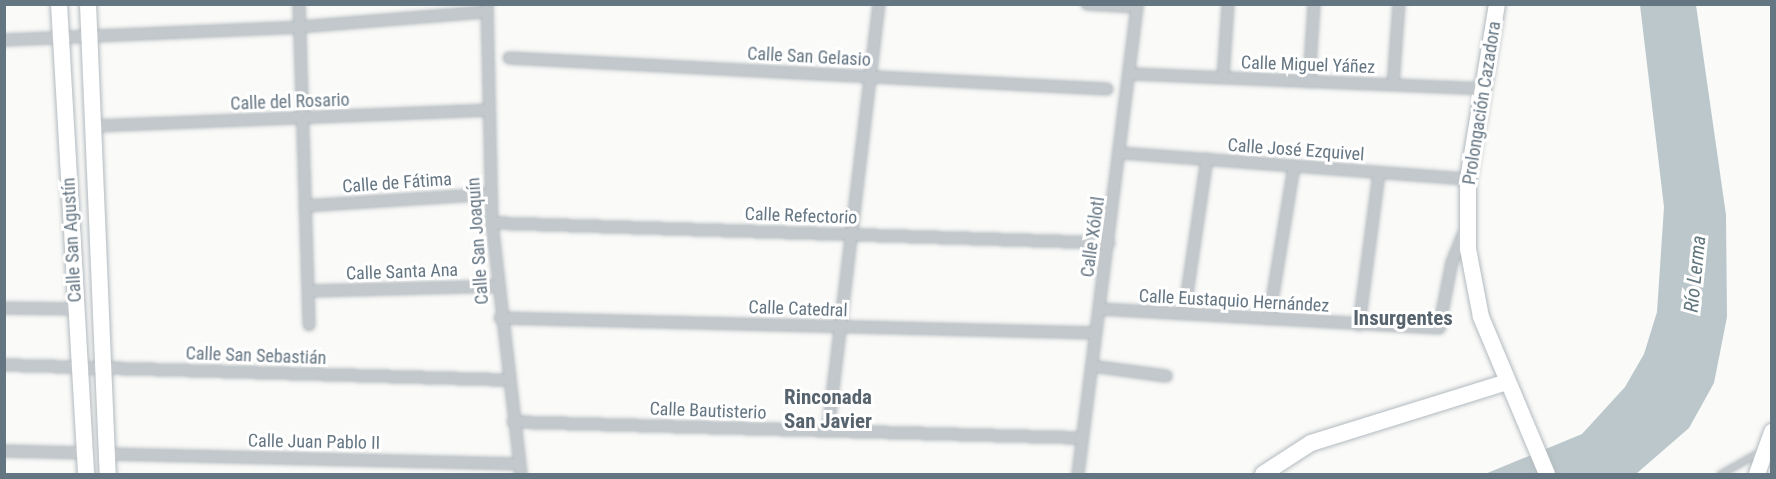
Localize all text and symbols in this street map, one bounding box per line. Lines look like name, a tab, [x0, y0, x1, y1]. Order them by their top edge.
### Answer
street label: Prolongación Cazadora	[1458, 20, 1506, 186]
street label: Calle San Gelasio	[747, 43, 871, 71]
street label: Calle Miguel Yáñez	[1241, 52, 1375, 78]
street label: Calle del Rosario	[230, 89, 350, 115]
street label: Calle José Ezquivel	[1227, 134, 1365, 166]
street label: Calle de Fátima	[341, 168, 453, 198]
street label: Calle San Agustín	[58, 177, 86, 303]
street label: Calle San Joaquín	[463, 177, 493, 305]
street label: Calle Xólotl	[1077, 195, 1109, 279]
street label: Calle Refectorio	[744, 203, 858, 229]
water label: Río Lerma	[1679, 234, 1711, 314]
street label: Calle Santa Ana	[346, 259, 458, 285]
street label: Calle Eustaquio Hernández	[1138, 285, 1330, 317]
street label: Calle Catedral	[748, 296, 848, 322]
district label: Insurgentes	[1353, 305, 1453, 331]
street label: Calle San Sebastián	[185, 343, 327, 369]
district label: Rinconada San Javier	[784, 384, 872, 434]
street label: Calle Bautisterio	[649, 398, 767, 424]
street label: Calle Juan Pablo II	[248, 430, 380, 454]

